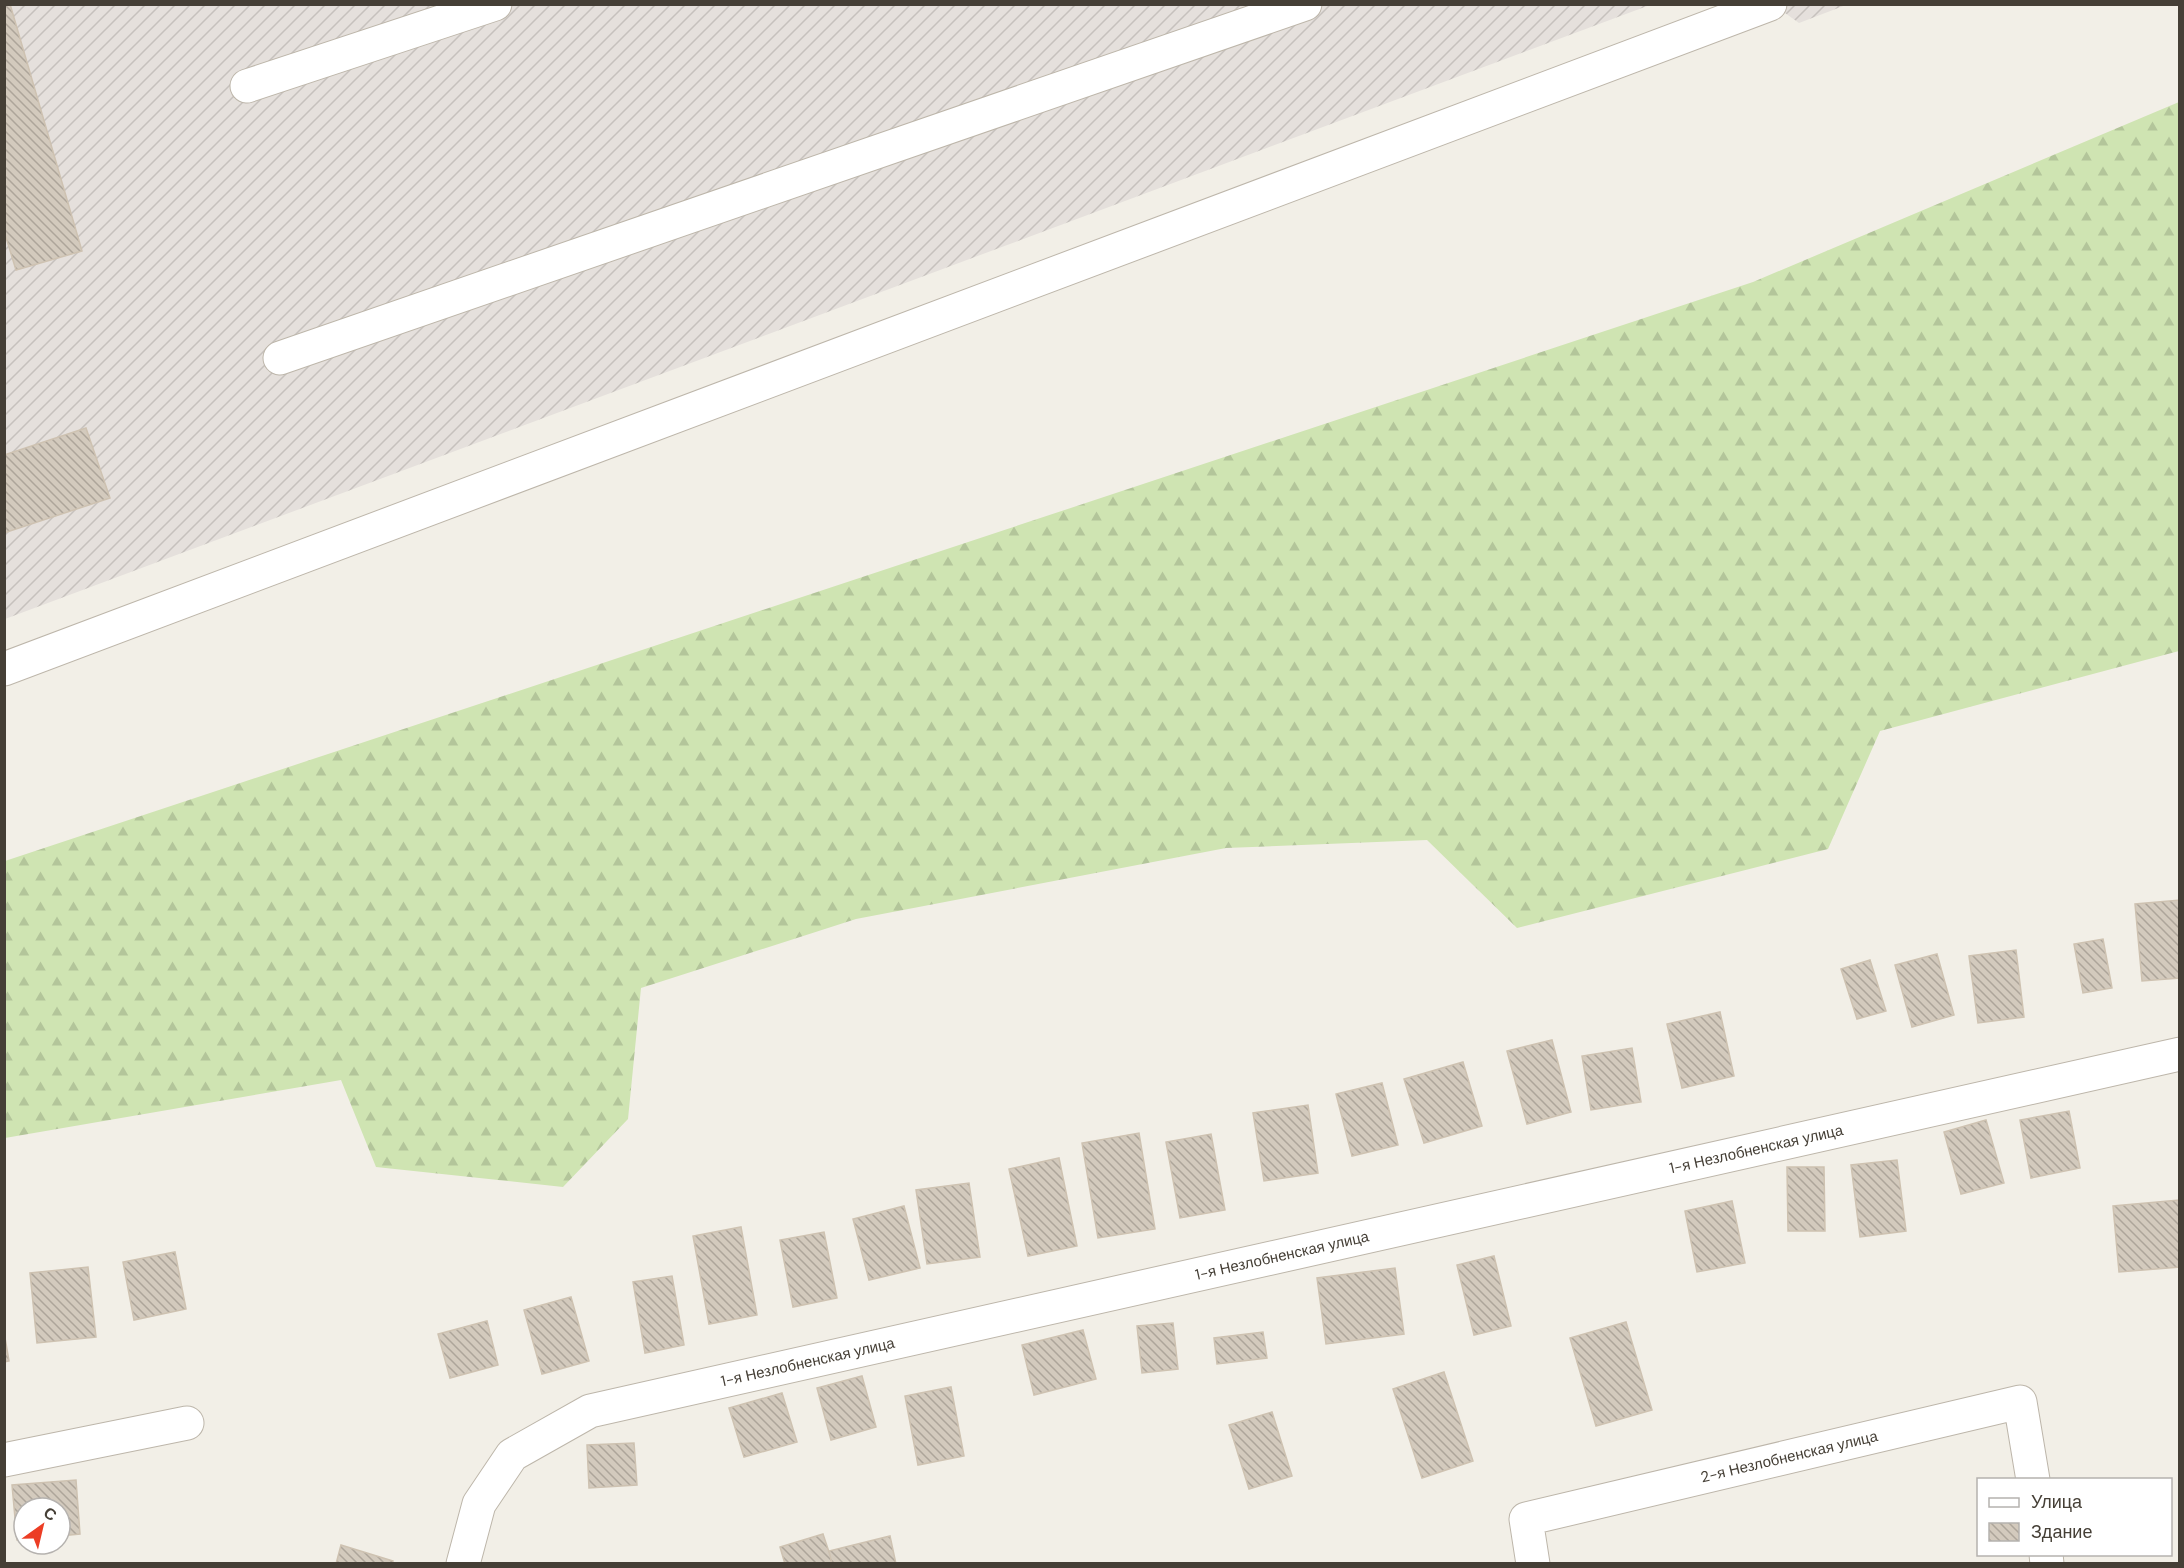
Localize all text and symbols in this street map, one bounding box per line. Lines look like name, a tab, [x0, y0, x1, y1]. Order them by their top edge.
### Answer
street label: 1-я Незлобненская улица	[1667, 1120, 1846, 1178]
street label: 1-я Незлобненская улица	[1193, 1226, 1371, 1285]
street label: 1-я Незлобненская улица	[719, 1333, 897, 1391]
street label: 2-я Незлобненская улица	[1699, 1426, 1880, 1487]
legend	[1977, 1478, 2172, 1556]
text: Улица	[2031, 1490, 2083, 1514]
north arrow	[12, 1496, 72, 1556]
text: С	[39, 1502, 61, 1526]
text: Здание	[2031, 1520, 2092, 1544]

